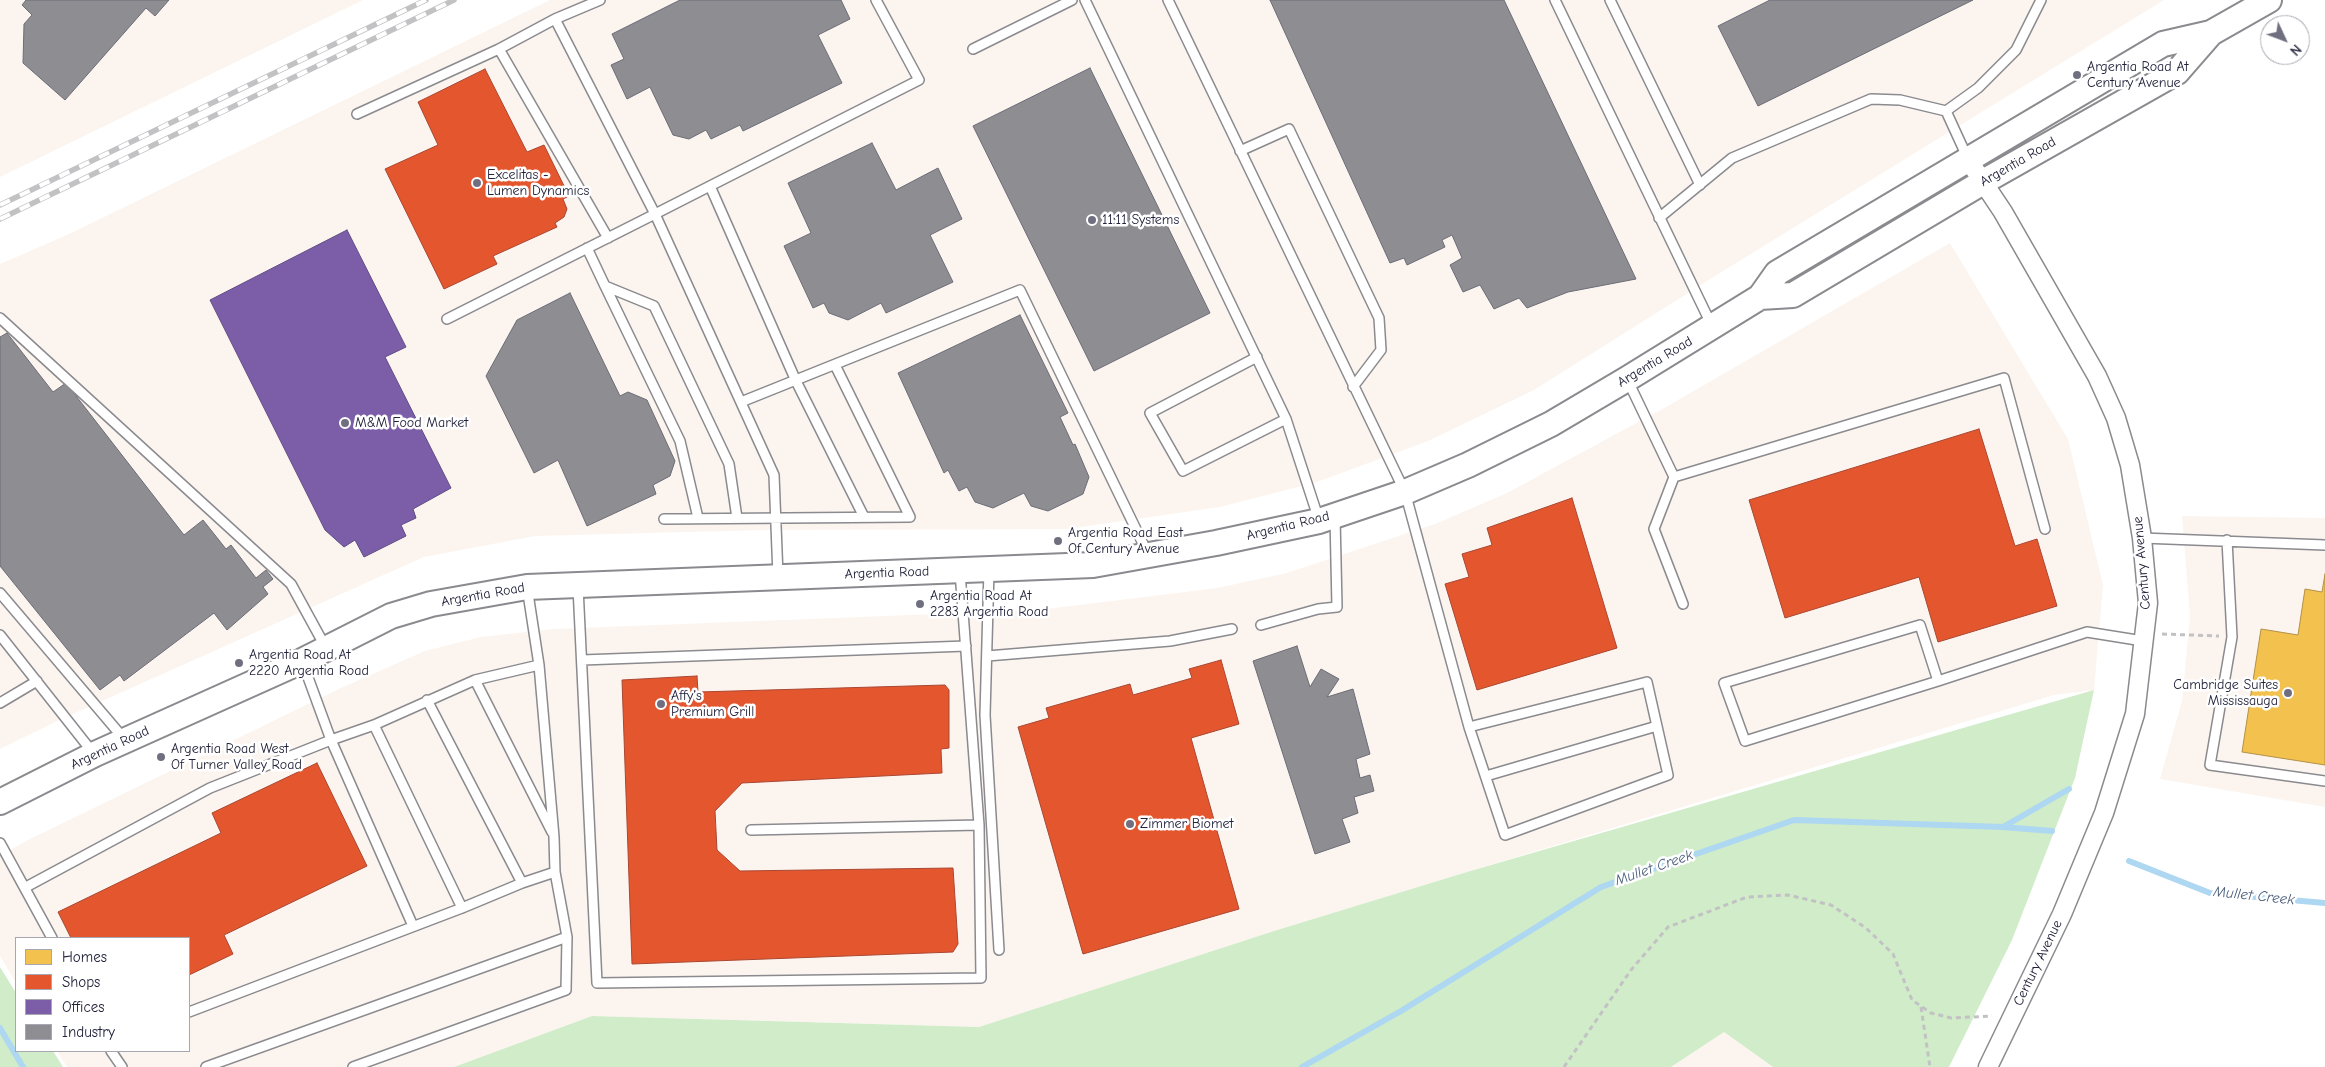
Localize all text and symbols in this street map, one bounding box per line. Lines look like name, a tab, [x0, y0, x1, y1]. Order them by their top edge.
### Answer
north arrow	[2260, 15, 2310, 65]
text: N	[2286, 41, 2305, 59]
place label: Argentia Road At Century Avenue	[2087, 59, 2189, 92]
marker: Argentia Road At Century Avenue	[2071, 69, 2083, 81]
street label: Argentia Road	[1977, 134, 2059, 190]
place label: Excelitas - Lumen Dynamics	[487, 167, 589, 200]
marker: Excelitas - Lumen Dynamics	[471, 177, 483, 189]
place label: 11:11 Systems	[1102, 212, 1179, 228]
marker: 11:11 Systems	[1086, 214, 1098, 226]
street label: Argentia Road	[1614, 333, 1696, 391]
place label: M&M Food Market	[355, 415, 468, 431]
marker: M&M Food Market	[339, 417, 351, 429]
street label: Argentia Road	[1245, 508, 1331, 544]
street label: Century Avenue	[2130, 516, 2154, 610]
place label: Argentia Road East Of Century Avenue	[1068, 525, 1183, 558]
marker: Argentia Road East Of Century Avenue	[1052, 535, 1064, 547]
street label: Argentia Road	[844, 563, 930, 583]
street label: Argentia Road	[440, 579, 526, 611]
place label: Argentia Road At 2283 Argentia Road	[930, 588, 1048, 620]
marker: Argentia Road At 2283 Argentia Road	[914, 598, 926, 610]
place label: Argentia Road At 2220 Argentia Road	[249, 647, 369, 680]
marker: Argentia Road At 2220 Argentia Road	[233, 657, 245, 669]
place label: Cambridge Suites Mississauga	[2173, 677, 2278, 710]
marker: Cambridge Suites Mississauga	[2282, 687, 2294, 699]
place label: Affy's Premium Grill	[671, 688, 754, 720]
marker: Affy's Premium Grill	[655, 698, 667, 710]
street label: Argentia Road	[68, 722, 152, 774]
place label: Argentia Road West Of Turner Valley Road	[171, 741, 302, 774]
marker: Argentia Road West Of Turner Valley Road	[155, 751, 167, 763]
place label: Zimmer Biomet	[1140, 816, 1234, 832]
marker: Zimmer Biomet	[1124, 818, 1136, 830]
water label: Mullet Creek	[1613, 846, 1695, 890]
water label: Mullet Creek	[2213, 883, 2295, 909]
street label: Century Avenue	[2010, 917, 2066, 1009]
legend	[15, 937, 190, 1052]
text: Homes	[62, 948, 107, 966]
text: Shops	[62, 973, 100, 991]
text: Offices	[62, 998, 104, 1016]
text: Industry	[62, 1023, 115, 1041]

